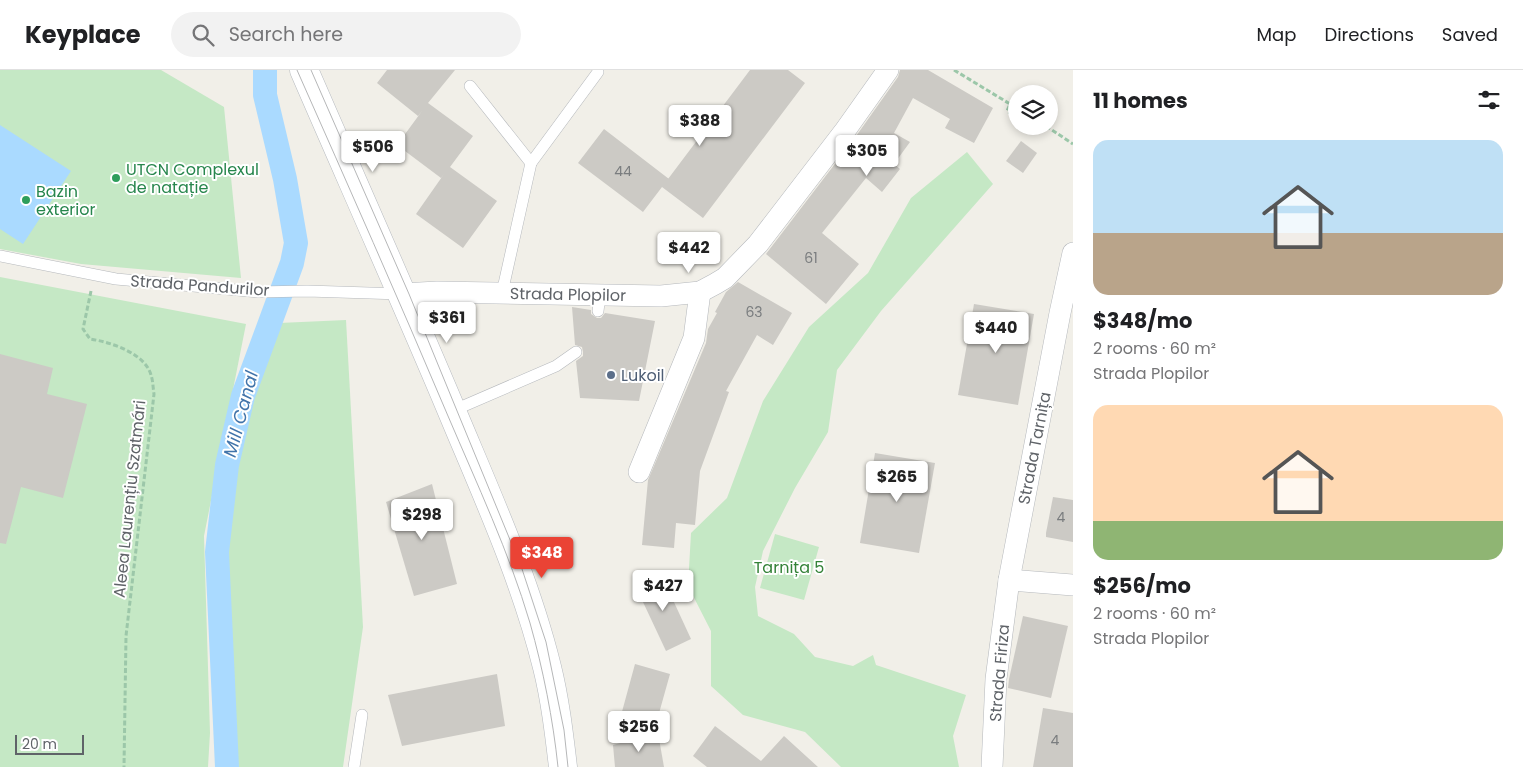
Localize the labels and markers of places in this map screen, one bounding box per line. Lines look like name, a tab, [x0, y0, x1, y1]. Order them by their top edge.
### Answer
pin: $388	[670, 104, 730, 147]
pin: $506	[343, 131, 403, 173]
pin: $305	[837, 134, 897, 177]
place label: UTCN Complexul de natație	[126, 158, 259, 199]
marker: UTCN Complexul de natație	[110, 172, 122, 184]
place label: Bazin exterior	[36, 180, 95, 221]
marker: Bazin exterior	[20, 194, 32, 206]
pin: $442	[659, 232, 719, 274]
pin: $361	[417, 302, 477, 344]
pin: $440	[966, 312, 1026, 354]
place label: Lukoil	[621, 364, 665, 387]
marker: Lukoil	[605, 369, 617, 381]
pin: $265	[867, 460, 927, 503]
pin: $298	[392, 498, 452, 541]
pin: $348	[512, 536, 572, 579]
pin: $427	[633, 570, 693, 612]
pin: $256	[609, 710, 669, 753]

